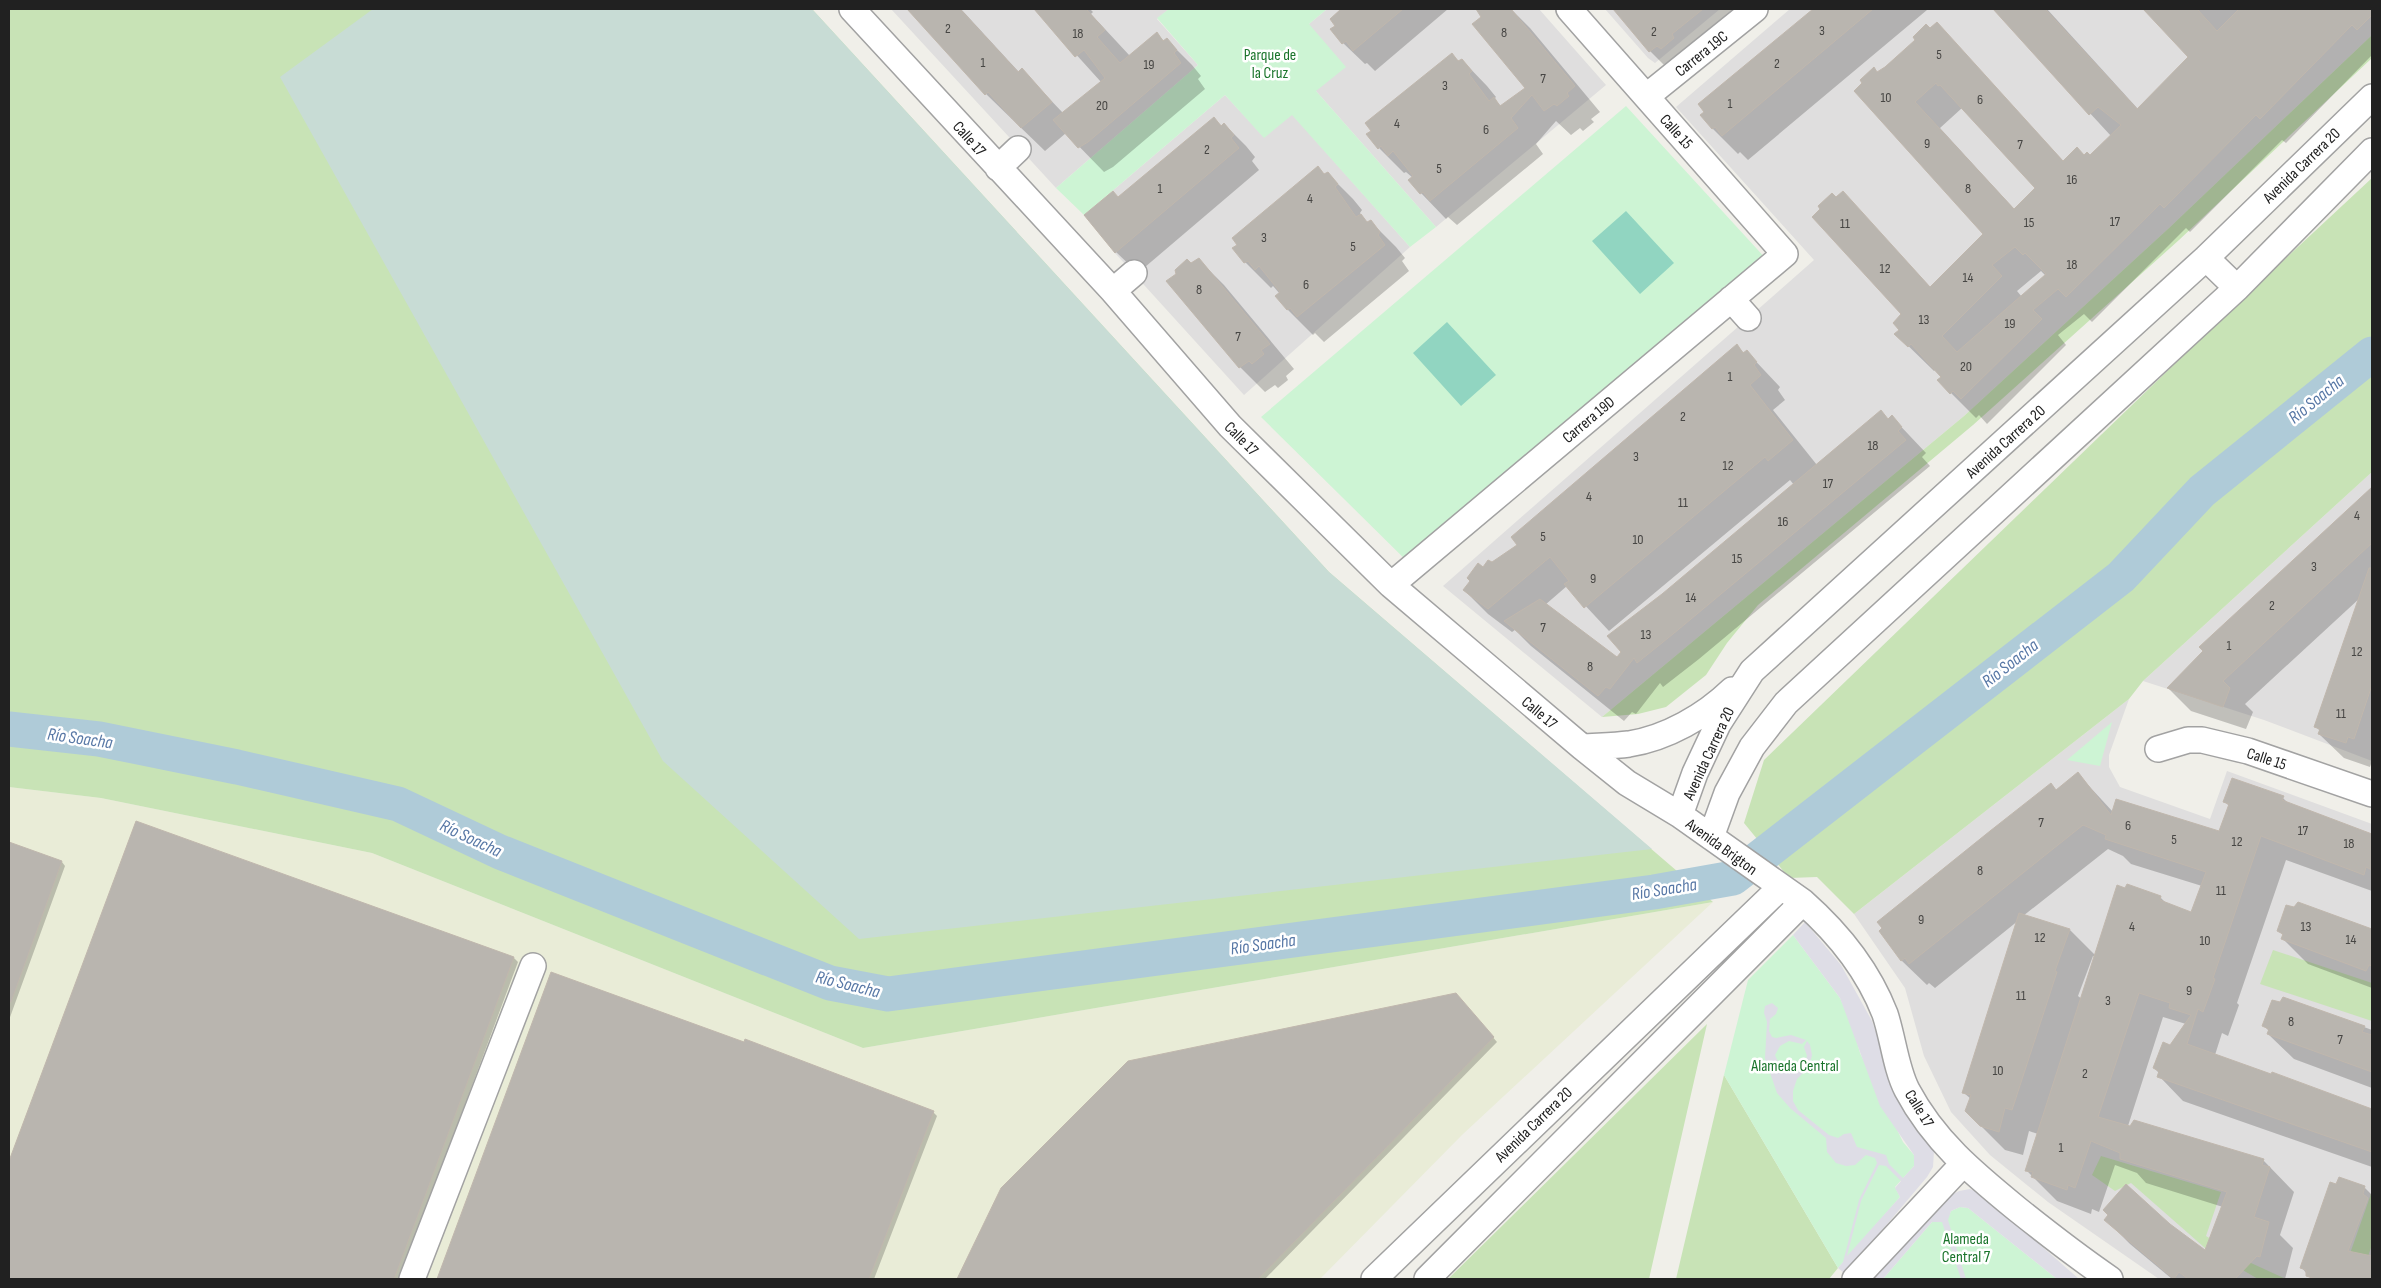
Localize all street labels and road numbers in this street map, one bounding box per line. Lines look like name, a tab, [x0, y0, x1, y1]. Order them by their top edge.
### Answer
street label: Carrera 19C	[1672, 27, 1732, 81]
street label: Calle 15	[1655, 111, 1697, 153]
street label: Calle 17	[948, 118, 990, 161]
street label: Avenida Carrera 20	[2259, 124, 2345, 208]
street label: Carrera 19D	[1559, 393, 1619, 448]
street label: Avenida Carrera 20	[1962, 402, 2050, 483]
street label: Calle 17	[1220, 418, 1262, 461]
street label: Calle 17	[1517, 693, 1561, 734]
street label: Avenida Carrera 20	[1679, 704, 1739, 804]
street label: Calle 15	[2244, 744, 2289, 775]
street label: Avenida Brigton	[1681, 814, 1761, 879]
street label: Avenida Carrera 20	[1491, 1083, 1577, 1167]
street label: Calle 17	[1900, 1087, 1938, 1132]

